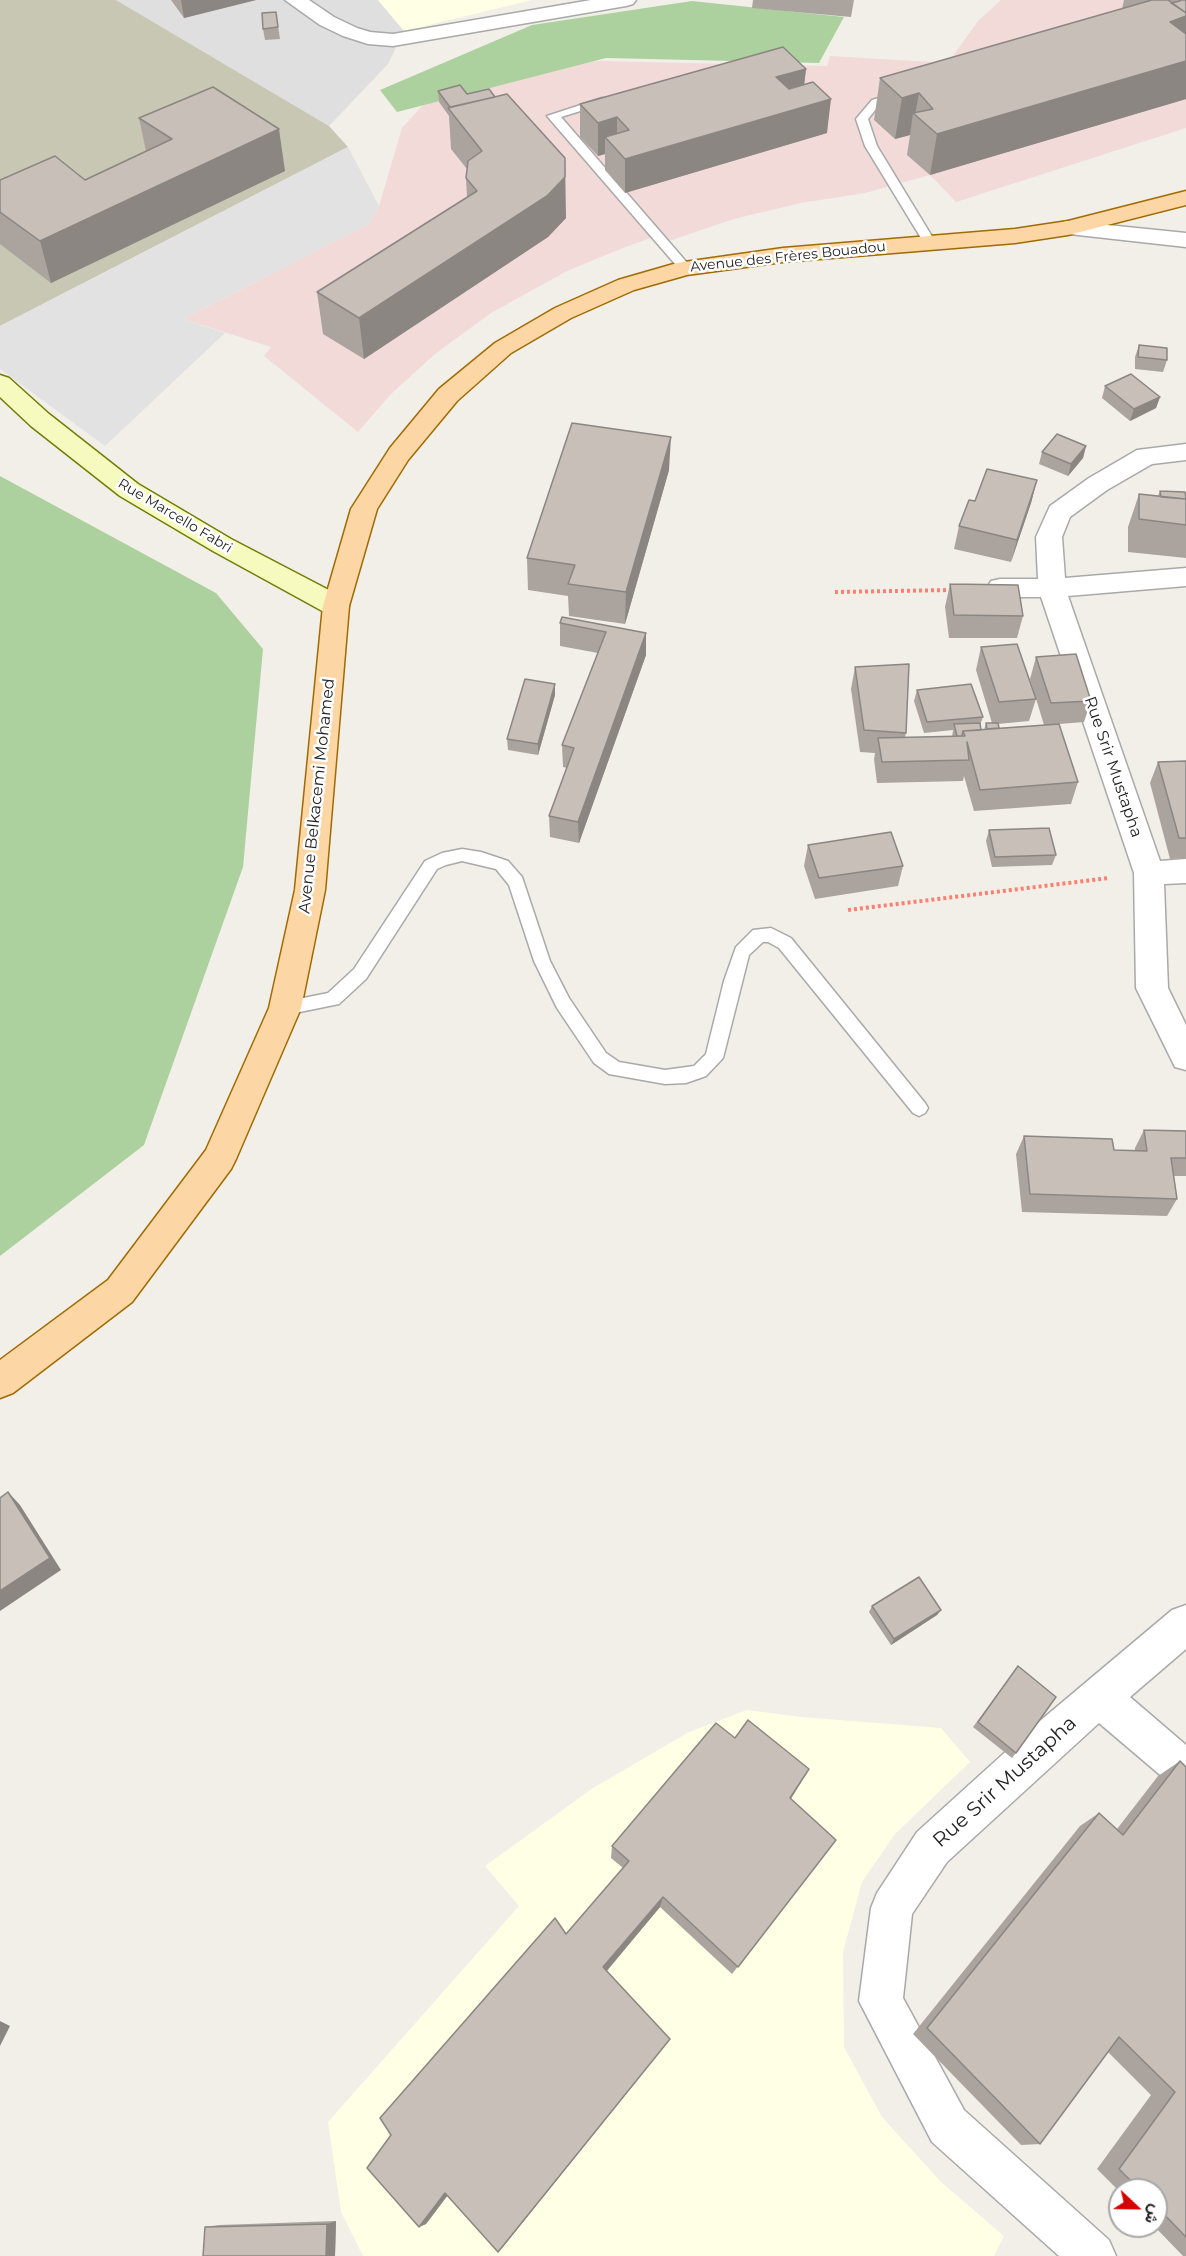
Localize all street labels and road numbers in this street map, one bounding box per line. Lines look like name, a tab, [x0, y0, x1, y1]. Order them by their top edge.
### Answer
street label: Avenue des Frères Bouadou	[689, 238, 887, 276]
street label: Rue Marcello Fabri	[115, 475, 235, 557]
street label: Avenue Belkacemi Mohamed	[295, 677, 339, 915]
street label: Rue Srir Mustapha	[1080, 694, 1146, 840]
street label: Rue Srir Mustapha	[928, 1711, 1082, 1853]

